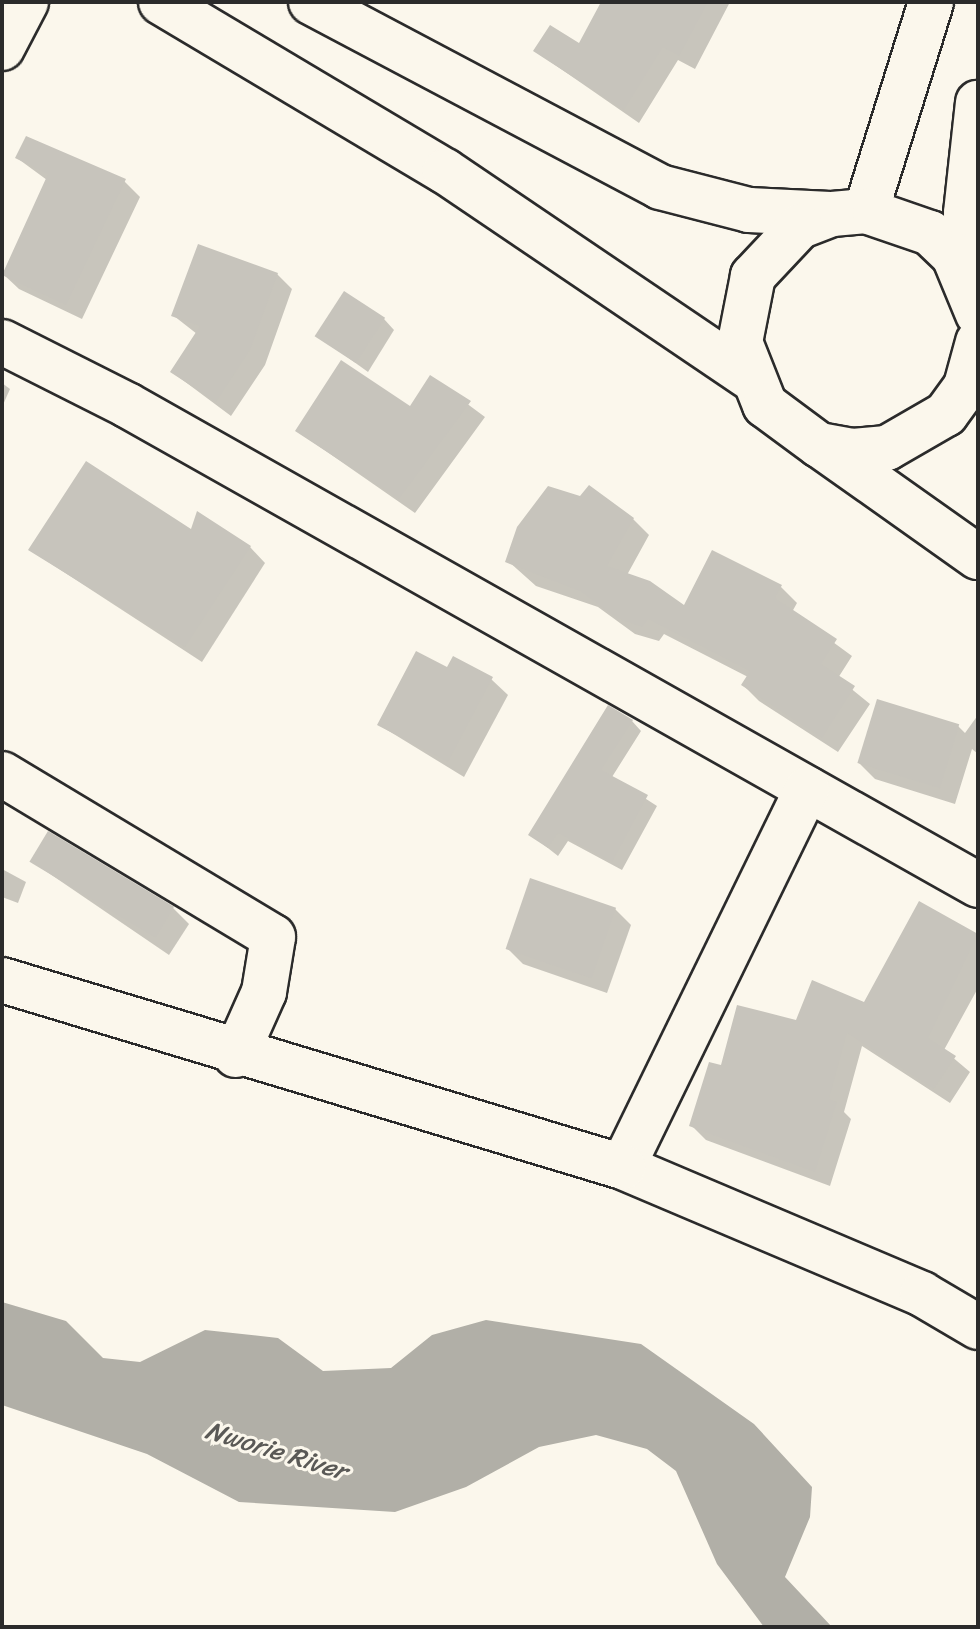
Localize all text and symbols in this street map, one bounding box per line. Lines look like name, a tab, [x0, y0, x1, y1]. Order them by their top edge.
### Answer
water label: Nworie River	[202, 1415, 350, 1487]

